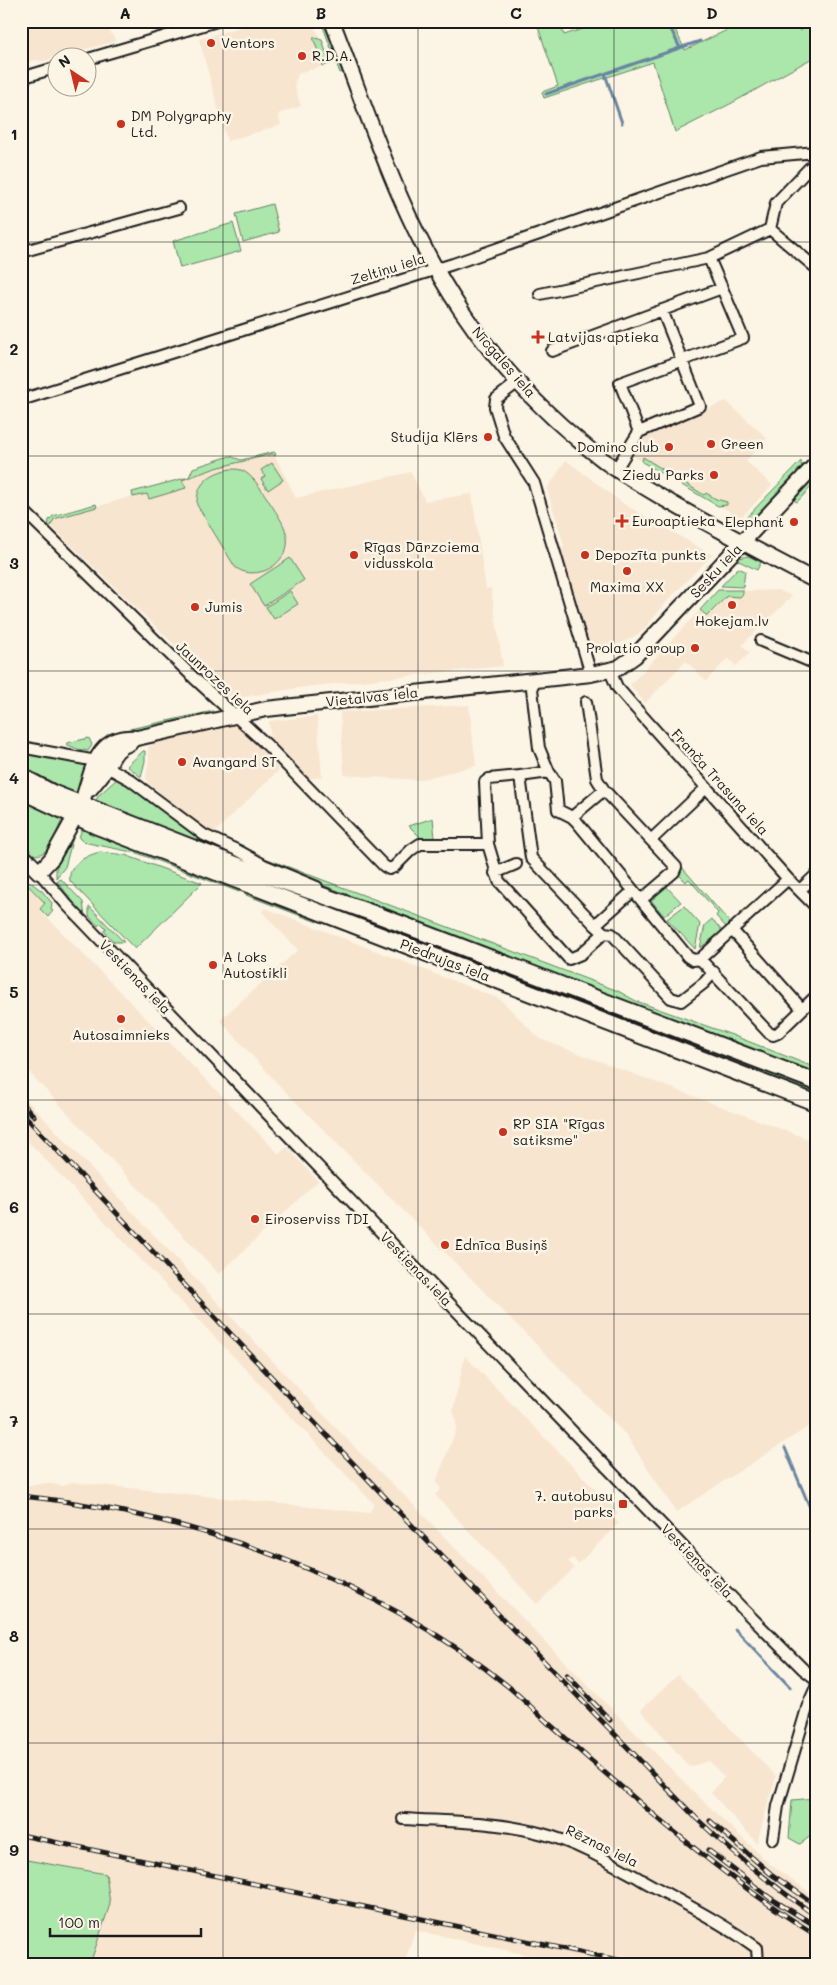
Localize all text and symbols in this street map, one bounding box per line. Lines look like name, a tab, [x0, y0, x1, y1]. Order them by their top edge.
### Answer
text: A	[119, 2, 131, 23]
text: B	[316, 2, 326, 23]
text: C	[510, 2, 522, 23]
text: D	[706, 2, 718, 23]
place label: Ventors	[221, 33, 275, 52]
marker: Ventors	[205, 37, 217, 49]
place label: R.D.A.	[312, 46, 353, 65]
north arrow	[48, 48, 98, 98]
text: N	[54, 50, 74, 72]
marker: R.D.A.	[296, 50, 308, 62]
place label: DM Polygraphy Ltd.	[131, 106, 232, 141]
marker: DM Polygraphy Ltd.	[115, 118, 127, 130]
text: 1	[10, 123, 18, 144]
street label: Zeltiņu iela	[348, 248, 428, 289]
street label: Nīcgales iela	[468, 322, 541, 401]
place label: Latvijas aptieka	[548, 327, 659, 346]
marker: Latvijas aptieka	[532, 331, 544, 343]
text: 2	[10, 338, 19, 359]
place label: Studija Klērs	[391, 427, 478, 446]
marker: Studija Klērs	[482, 431, 494, 443]
place label: Green	[721, 434, 764, 453]
place label: Domino club	[577, 437, 659, 456]
marker: Green	[705, 438, 717, 450]
marker: Domino club	[663, 441, 675, 453]
place label: Ziedu Parks	[622, 465, 704, 484]
marker: Ziedu Parks	[708, 469, 720, 481]
place label: Euroaptieka	[632, 511, 716, 530]
place label: Elephant	[725, 512, 784, 531]
marker: Euroaptieka	[616, 515, 628, 527]
marker: Elephant	[788, 516, 800, 528]
place label: Rīgas Dārzciema vidusskola	[364, 537, 480, 572]
street label: Sesku iela	[685, 539, 746, 602]
place label: Depozīta punkts	[595, 545, 706, 564]
marker: Rīgas Dārzciema vidusskola	[348, 549, 360, 561]
marker: Depozīta punkts	[579, 549, 591, 561]
text: 3	[9, 552, 19, 573]
marker: Maxima XX	[621, 565, 633, 577]
place label: Maxima XX	[590, 577, 664, 596]
place label: Jumis	[205, 597, 243, 616]
marker: Hokejam.lv	[726, 599, 738, 611]
marker: Jumis	[189, 601, 201, 613]
place label: Hokejam.lv	[695, 611, 769, 630]
street label: Jaunrozes iela	[172, 637, 258, 719]
place label: Prolatio group	[586, 638, 685, 657]
marker: Prolatio group	[689, 642, 701, 654]
street label: Vietalvas iela	[325, 682, 419, 711]
street label: Franča Trasuna iela	[668, 724, 773, 839]
place label: Avangard ST	[192, 752, 277, 771]
marker: Avangard ST	[176, 756, 188, 768]
text: 4	[9, 767, 19, 788]
street label: Piedrujas iela	[397, 934, 493, 985]
street label: Vestienas iela	[95, 935, 176, 1018]
place label: A Loks Autostikli	[223, 947, 287, 982]
marker: A Loks Autostikli	[207, 959, 219, 971]
text: 5	[9, 981, 19, 1002]
marker: Autosaimnieks	[115, 1013, 127, 1025]
place label: Autosaimnieks	[72, 1025, 170, 1044]
place label: RP SIA "Rīgas satiksme"	[513, 1114, 605, 1149]
marker: RP SIA "Rīgas satiksme"	[497, 1126, 509, 1138]
text: 6	[9, 1196, 19, 1217]
place label: Eiroserviss TDI	[265, 1209, 368, 1228]
marker: Eiroserviss TDI	[249, 1213, 261, 1225]
street label: Vestienas iela	[376, 1227, 457, 1310]
place label: Ēdnīca Busiņš	[455, 1235, 547, 1254]
marker: Ēdnīca Busiņš	[439, 1239, 451, 1251]
text: 7	[10, 1410, 19, 1431]
place label: 7. autobusu parks	[535, 1486, 613, 1521]
marker: 7. autobusu parks	[617, 1498, 629, 1510]
street label: Vestienas iela	[657, 1519, 738, 1602]
text: 8	[9, 1625, 19, 1646]
street label: Rēznas iela	[563, 1820, 642, 1871]
text: 9	[9, 1839, 19, 1860]
scale bar	[50, 1905, 201, 1937]
text: 100 m	[58, 1912, 100, 1932]

